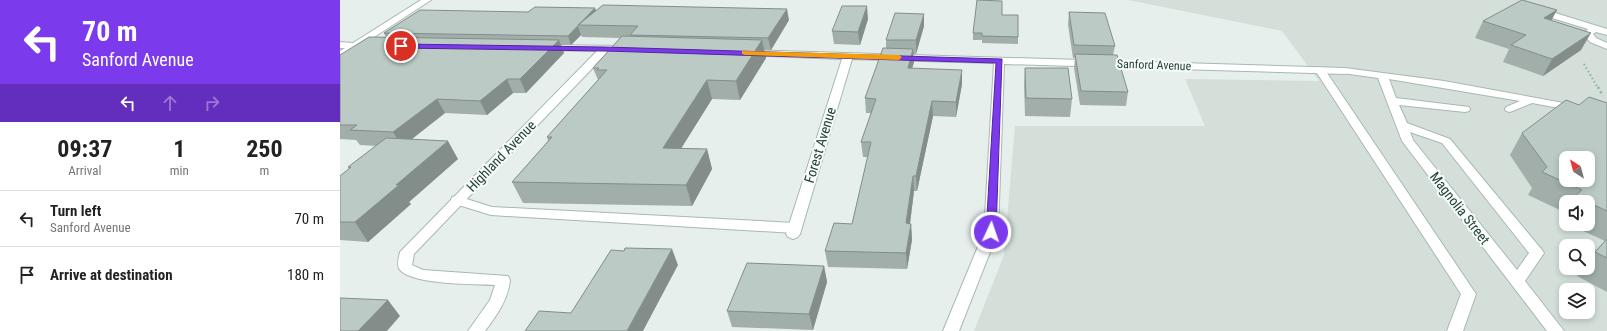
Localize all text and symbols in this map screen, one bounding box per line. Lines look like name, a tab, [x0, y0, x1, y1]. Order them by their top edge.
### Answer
text: 70 m	[82, 15, 138, 48]
icon: left	[16, 16, 68, 68]
pin	[384, 29, 418, 63]
icon: arrive	[390, 35, 412, 57]
text: Sanford Avenue	[82, 49, 194, 70]
street label: Sanford Avenue	[1117, 57, 1192, 73]
icon: left	[117, 92, 139, 114]
icon: ahead	[159, 92, 181, 114]
icon: right	[201, 92, 223, 114]
street label: Forest Avenue	[801, 105, 839, 185]
street label: Highland Avenue	[463, 117, 539, 195]
text: 09:37	[57, 135, 112, 163]
text: 1	[173, 135, 185, 163]
text: 250	[246, 135, 283, 163]
north arrow	[1559, 151, 1595, 187]
map controls	[1559, 151, 1595, 319]
text: Arrival	[68, 163, 101, 178]
text: min	[170, 163, 189, 178]
text: m	[260, 163, 269, 178]
street label: Magnolia Street	[1427, 169, 1493, 247]
button: sound	[1559, 195, 1595, 231]
text: Turn left	[50, 202, 101, 220]
icon: left	[16, 208, 38, 230]
text: 70 m	[294, 210, 324, 228]
position arrow	[970, 211, 1012, 253]
text: Sanford Avenue	[50, 220, 131, 235]
button: search	[1559, 239, 1595, 275]
icon: arrive	[16, 264, 38, 286]
text: Arrive at destination	[50, 266, 173, 284]
text: 180 m	[287, 266, 324, 284]
button: layers	[1559, 283, 1595, 319]

